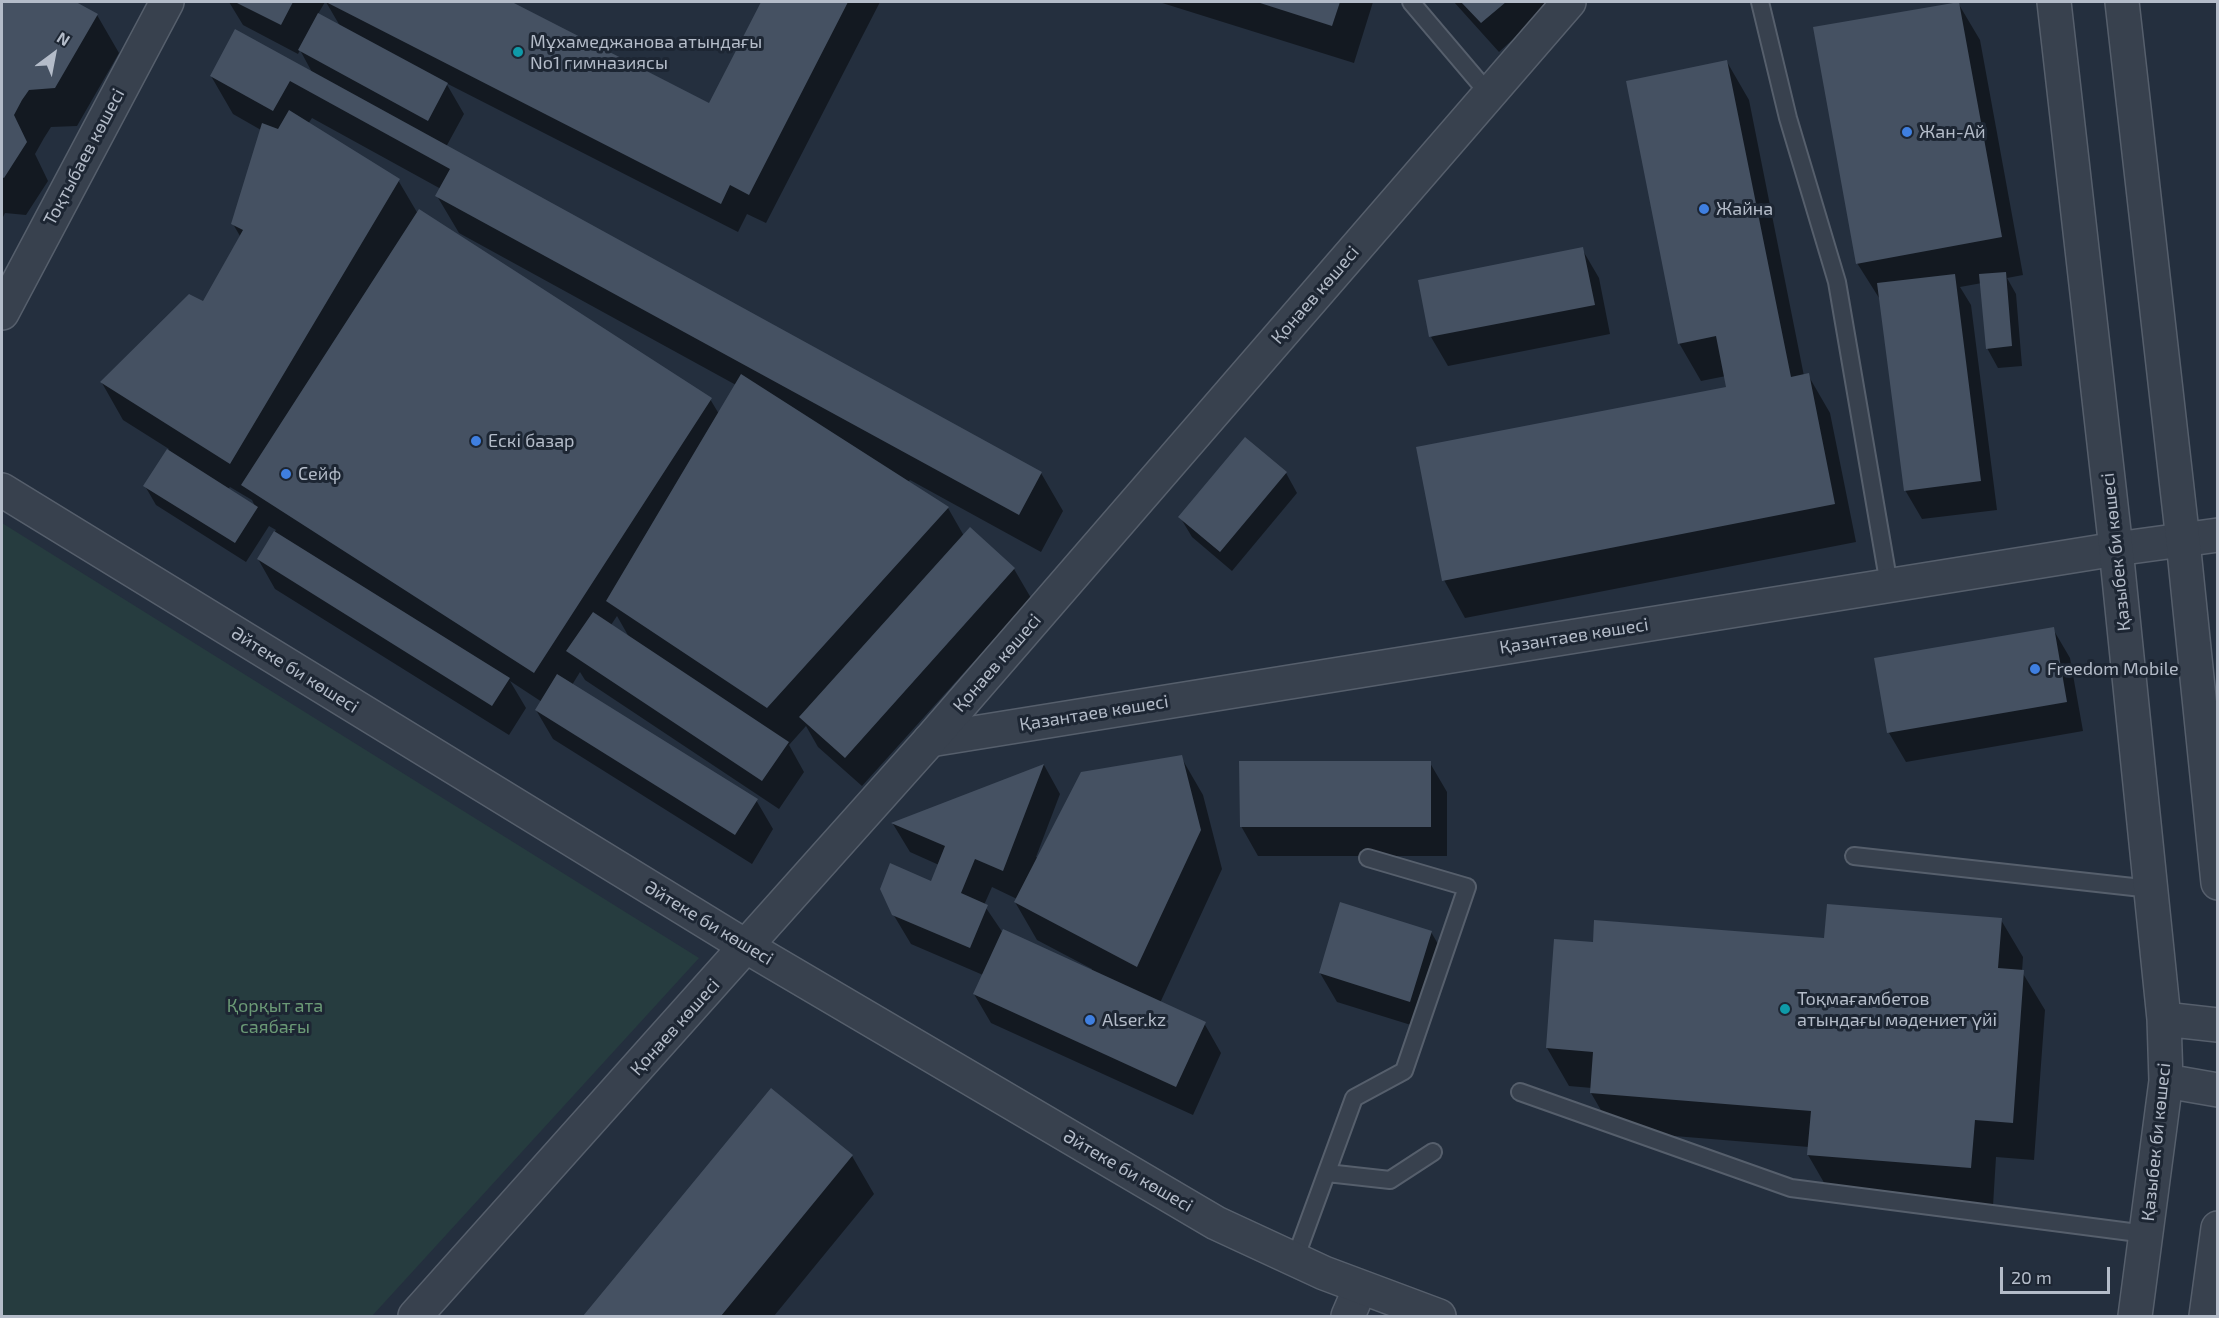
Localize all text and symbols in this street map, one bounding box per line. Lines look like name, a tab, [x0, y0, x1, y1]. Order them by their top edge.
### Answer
north arrow	[24, 24, 84, 84]
text: N	[54, 27, 74, 49]
place label: Мұхамеджанова атындағы No1 гимназиясы	[530, 31, 762, 74]
marker: Мұхамеджанова атындағы No1 гимназиясы	[511, 45, 525, 59]
street label: Тоқтыбаев көшесі	[39, 85, 129, 229]
place label: Жан-Ай	[1919, 121, 1986, 143]
marker: Жан-Ай	[1900, 125, 1914, 139]
place label: Жайна	[1716, 198, 1773, 220]
marker: Жайна	[1697, 202, 1711, 216]
street label: Қонаев көшесі	[1266, 241, 1364, 349]
place label: Ескі базар	[488, 430, 575, 452]
marker: Ескі базар	[469, 434, 483, 448]
place label: Сейф	[298, 463, 341, 485]
marker: Сейф	[279, 467, 293, 481]
street label: Қазыбек би көшесі	[2097, 472, 2135, 632]
street label: Қонаев көшесі	[948, 609, 1046, 717]
street label: Қазантаев көшесі	[1498, 614, 1650, 658]
street label: Әйтеке би көшесі	[228, 622, 362, 718]
place label: Freedom Mobile	[2047, 658, 2179, 680]
marker: Freedom Mobile	[2028, 662, 2042, 676]
street label: Қазантаев көшесі	[1018, 691, 1170, 735]
street label: Әйтеке би көшесі	[641, 876, 777, 970]
street label: Қонаев көшесі	[626, 974, 724, 1080]
place label: Тоқмағамбетов атындағы мәдениет үйі	[1797, 988, 1997, 1030]
park label: Қорқыт ата саябағы	[227, 995, 323, 1038]
marker: Тоқмағамбетов атындағы мәдениет үйі	[1778, 1002, 1792, 1016]
place label: Alser.kz	[1102, 1009, 1166, 1031]
marker: Alser.kz	[1083, 1013, 1097, 1027]
street label: Қазыбек би көшесі	[2137, 1062, 2175, 1222]
street label: Әйтеке би көшесі	[1060, 1125, 1196, 1217]
scale bar	[2003, 1255, 2112, 1293]
text: 20 m	[2011, 1266, 2052, 1288]

